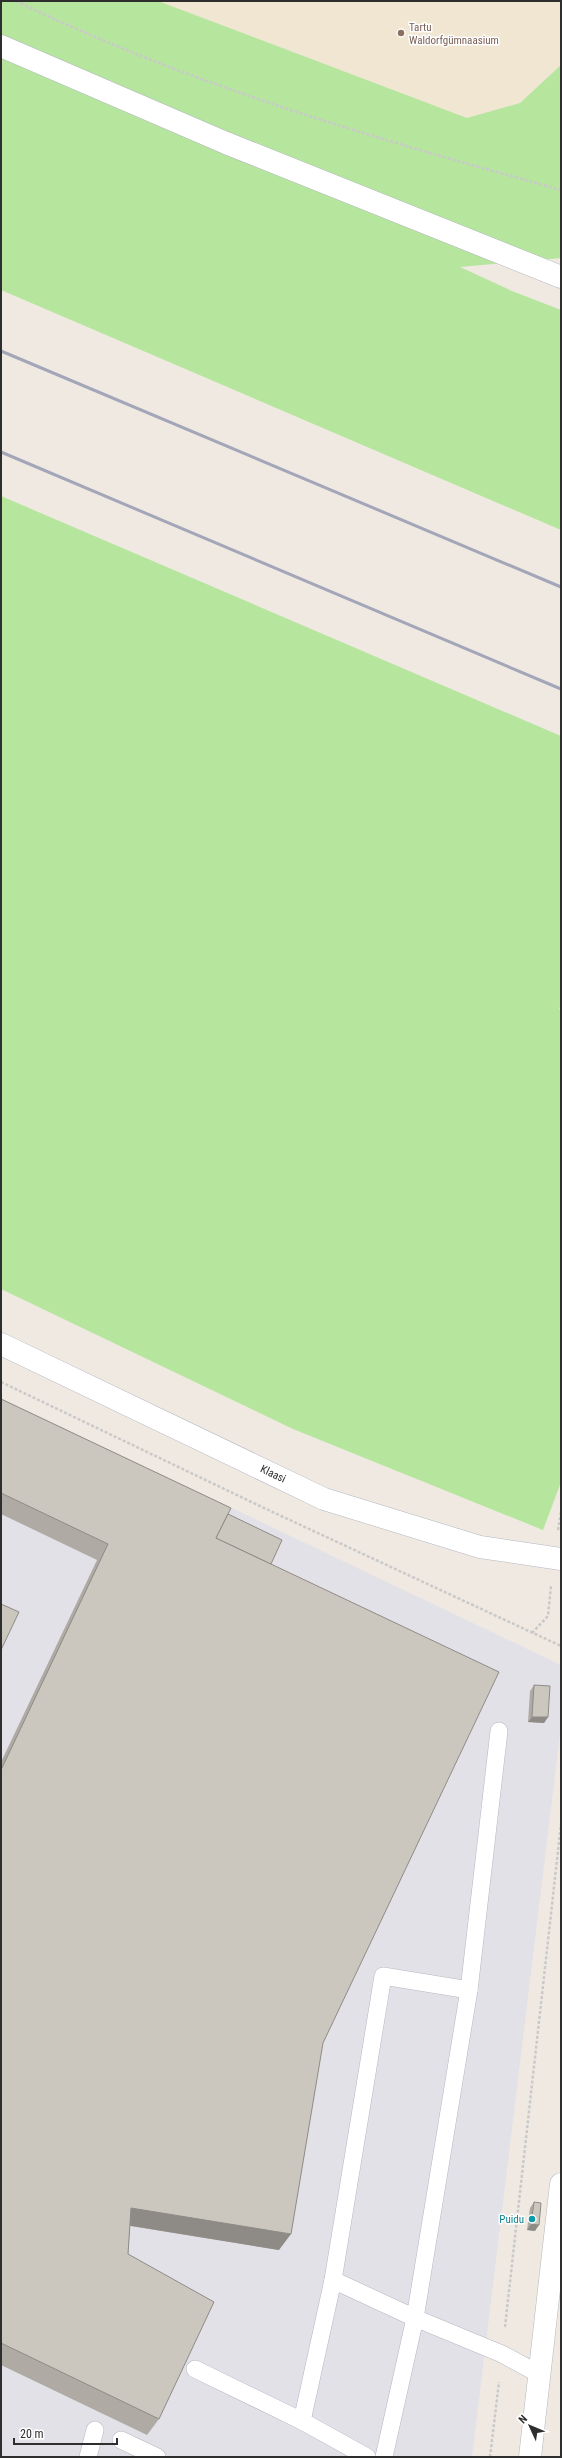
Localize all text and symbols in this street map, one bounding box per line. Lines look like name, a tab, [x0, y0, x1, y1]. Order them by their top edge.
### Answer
place label: Tartu Waldorfgümnaasium	[409, 21, 499, 47]
marker: Tartu Waldorfgümnaasium	[396, 28, 406, 38]
street label: Klaasi	[258, 1462, 288, 1486]
place label: Puidu	[499, 2213, 524, 2226]
marker: Puidu	[527, 2214, 537, 2224]
north arrow	[510, 2406, 550, 2446]
text: N	[516, 2412, 530, 2426]
scale bar	[14, 2420, 117, 2446]
text: 20 m	[20, 2427, 44, 2441]

